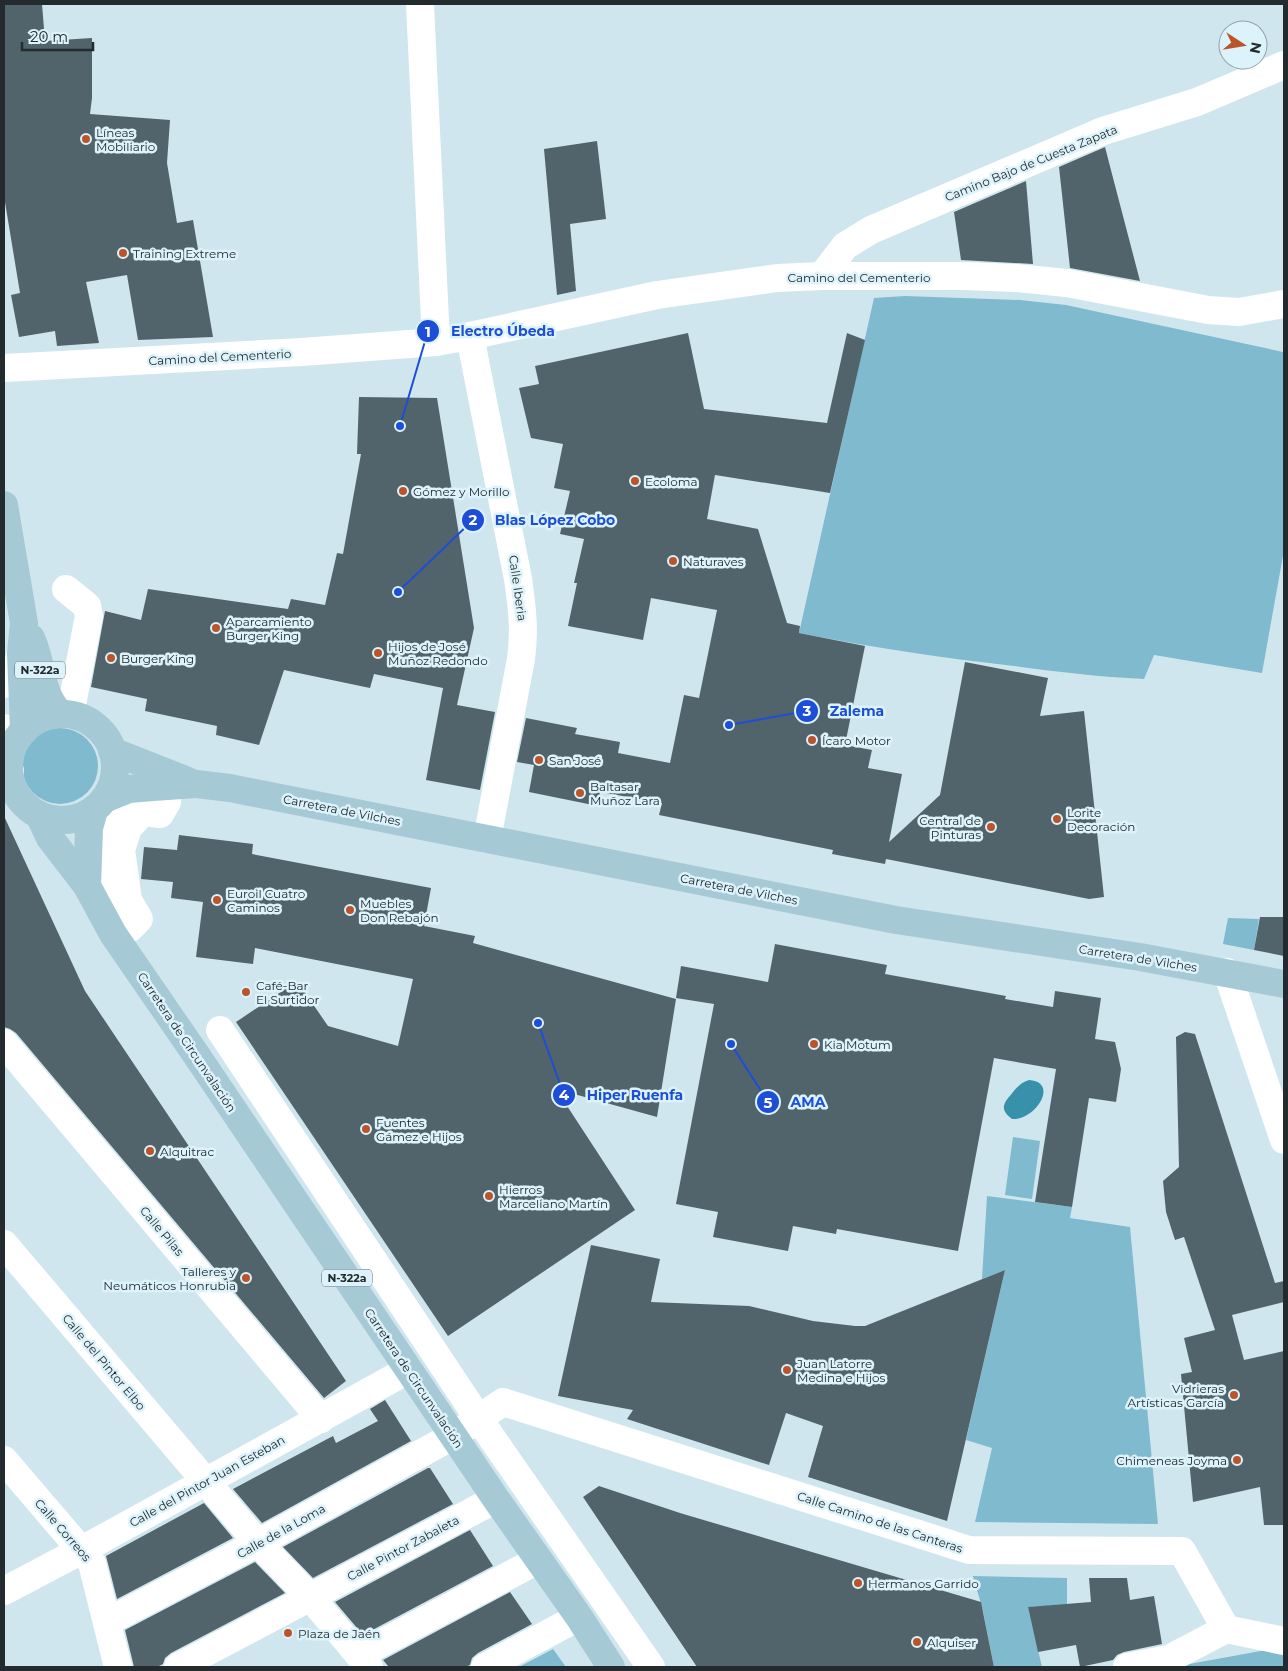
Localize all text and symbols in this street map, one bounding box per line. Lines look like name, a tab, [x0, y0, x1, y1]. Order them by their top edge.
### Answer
scale bar	[22, 20, 94, 52]
north arrow	[1218, 20, 1268, 70]
text: 20 m	[30, 27, 68, 46]
text: N	[1246, 40, 1266, 55]
street label: Camino Bajo de Cuesta Zapata	[942, 121, 1120, 205]
place label: Líneas Mobiliario	[96, 125, 155, 154]
marker: Líneas Mobiliario	[80, 133, 92, 145]
place label: Training Extreme	[133, 246, 236, 261]
marker: Training Extreme	[117, 247, 129, 259]
street label: Camino del Cementerio	[788, 270, 930, 285]
callout: Electro Úbeda	[416, 317, 564, 346]
text: 1	[425, 322, 431, 341]
text: Electro Úbeda	[451, 322, 555, 340]
street label: Camino del Cementerio	[148, 346, 292, 368]
place label: Ecoloma	[645, 474, 698, 489]
marker: Ecoloma	[629, 475, 641, 487]
place label: Gómez y Morillo	[413, 484, 510, 499]
marker: Gómez y Morillo	[397, 485, 409, 497]
callout: Blas López Cobo	[460, 505, 626, 534]
text: 2	[469, 510, 478, 529]
text: Blas López Cobo	[495, 511, 615, 529]
street label: Calle Iberia	[506, 554, 530, 622]
place label: Naturaves	[683, 554, 744, 569]
marker: Naturaves	[667, 555, 679, 567]
place label: Aparcamiento Burger King	[226, 614, 312, 643]
marker: Aparcamiento Burger King	[210, 622, 222, 634]
place label: Hijos de José Muñoz Redondo	[388, 639, 488, 668]
marker: Hijos de José Muñoz Redondo	[372, 647, 384, 659]
place label: Burger King	[121, 651, 194, 666]
marker: Burger King	[105, 652, 117, 664]
road number: N-322a	[15, 662, 65, 678]
callout: Zalema	[794, 696, 894, 725]
text: 3	[802, 701, 812, 720]
text: Zalema	[830, 702, 884, 720]
place label: Ícaro Motor	[822, 733, 891, 748]
marker: Ícaro Motor	[806, 734, 818, 746]
place label: San José	[549, 753, 601, 768]
marker: San José	[533, 754, 545, 766]
place label: Baltasar Muñoz Lara	[590, 779, 660, 808]
marker: Baltasar Muñoz Lara	[574, 787, 586, 799]
street label: Carretera de Vilches	[282, 791, 402, 829]
place label: Lorite Decoración	[1067, 805, 1135, 834]
place label: Central de Pinturas	[919, 813, 981, 842]
marker: Lorite Decoración	[1051, 813, 1063, 825]
marker: Central de Pinturas	[985, 821, 997, 833]
street label: Carretera de Vilches	[679, 870, 799, 908]
place label: Euroil Cuatro Caminos	[227, 886, 305, 915]
marker: Euroil Cuatro Caminos	[211, 894, 223, 906]
place label: Muebles Don Rebajón	[360, 896, 439, 925]
marker: Muebles Don Rebajón	[344, 904, 356, 916]
street label: Carretera de Vilches	[1078, 941, 1198, 975]
street label: Carretera de Circunvalación	[135, 969, 239, 1115]
place label: Café-Bar El Surtidor	[256, 978, 320, 1007]
marker: Café-Bar El Surtidor	[240, 986, 252, 998]
place label: Kia Motum	[824, 1037, 891, 1052]
marker: Kia Motum	[808, 1038, 820, 1050]
callout: Hiper Ruenfa	[552, 1081, 693, 1110]
text: 4	[559, 1085, 570, 1104]
text: Hiper Ruenfa	[587, 1086, 683, 1104]
callout: AMA	[755, 1088, 835, 1117]
text: 5	[764, 1093, 773, 1112]
text: AMA	[790, 1093, 826, 1111]
place label: Fuentes Gámez e Hijos	[376, 1115, 462, 1144]
marker: Fuentes Gámez e Hijos	[360, 1123, 372, 1135]
place label: Alquitrac	[160, 1144, 214, 1159]
marker: Alquitrac	[144, 1145, 156, 1157]
place label: Hierros Marceliano Martín	[499, 1182, 608, 1211]
marker: Hierros Marceliano Martín	[483, 1190, 495, 1202]
street label: Calle Pilas	[137, 1203, 187, 1259]
place label: Talleres y Neumáticos Honrubia	[103, 1264, 236, 1293]
road number: N-322a	[322, 1270, 372, 1286]
marker: Talleres y Neumáticos Honrubia	[240, 1272, 252, 1284]
street label: Carretera de Circunvalación	[362, 1305, 466, 1451]
street label: Calle del Pintor Elbo	[59, 1311, 149, 1413]
place label: Juan Latorre Medina e Hijos	[796, 1356, 886, 1385]
marker: Juan Latorre Medina e Hijos	[781, 1364, 793, 1376]
place label: Vidrieras Artísticas García	[1128, 1381, 1224, 1410]
marker: Vidrieras Artísticas García	[1228, 1389, 1240, 1401]
street label: Calle del Pintor Juan Esteban	[127, 1432, 287, 1530]
place label: Chimeneas Joyma	[1116, 1453, 1227, 1468]
marker: Chimeneas Joyma	[1231, 1454, 1243, 1466]
street label: Calle Camino de las Canteras	[795, 1488, 965, 1556]
street label: Calle Correos	[32, 1496, 94, 1564]
street label: Calle de la Loma	[234, 1501, 328, 1561]
street label: Calle Pintor Zabaleta	[344, 1512, 462, 1584]
place label: Hermanos Garrido	[868, 1576, 979, 1591]
marker: Hermanos Garrido	[852, 1577, 864, 1589]
place label: Plaza de Jaén	[298, 1626, 380, 1641]
marker: Plaza de Jaén	[282, 1627, 294, 1639]
place label: Alquiser	[927, 1635, 976, 1650]
marker: Alquiser	[911, 1636, 923, 1648]

